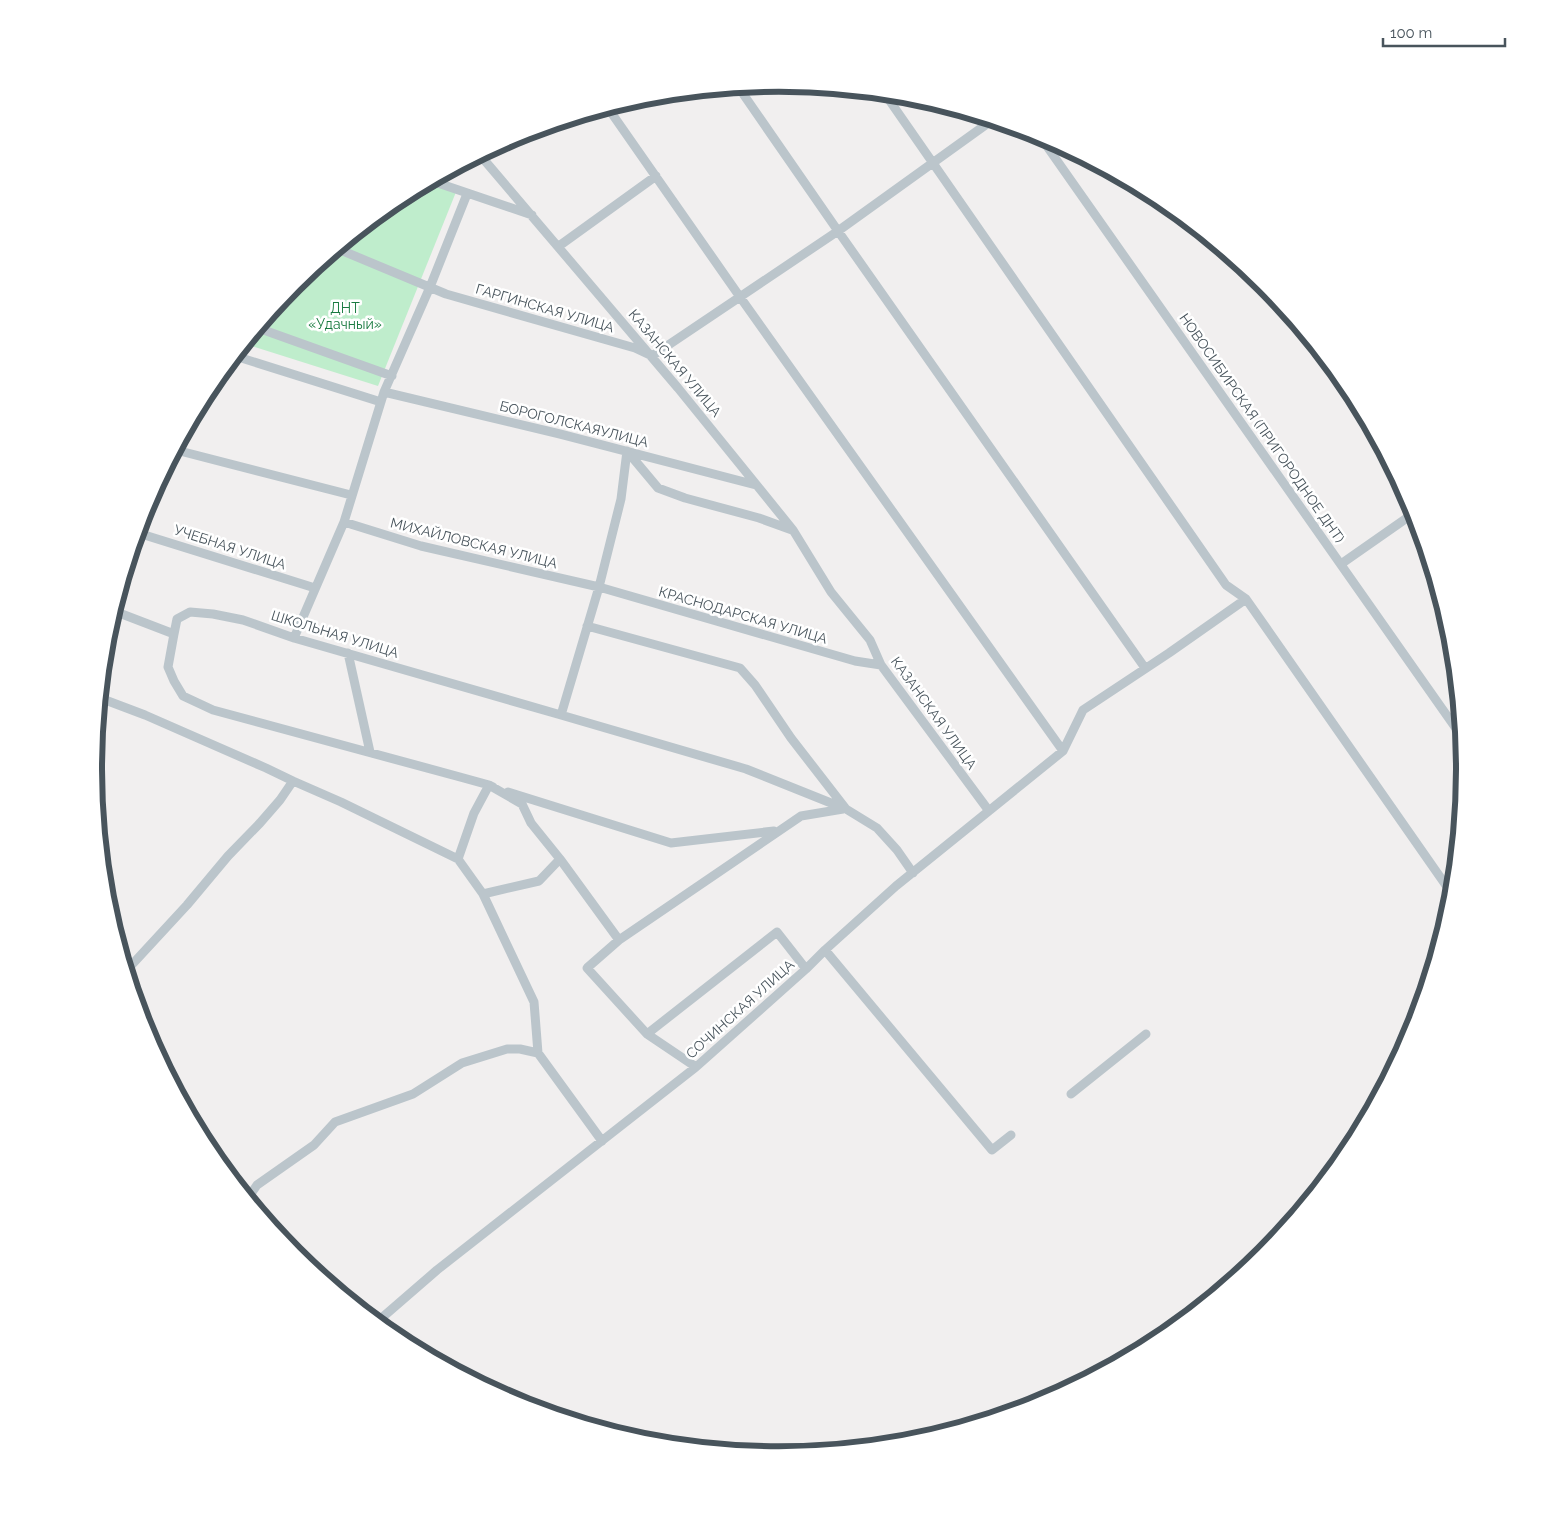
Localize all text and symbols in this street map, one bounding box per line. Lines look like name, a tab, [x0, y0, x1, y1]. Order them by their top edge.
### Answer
scale bar	[1383, 15, 1506, 47]
text: 100 m	[1390, 24, 1432, 42]
street label: ГАРГИНСКАЯ УЛИЦА	[474, 281, 617, 336]
park label: ДНТ «Удачный»	[308, 300, 382, 332]
street label: КАЗАНСКАЯ УЛИЦА	[625, 306, 725, 420]
street label: НОВОСИБИРСКАЯ (ПРИГОРОДНОЕ ДНТ)	[1176, 310, 1348, 546]
street label: БОРОГОЛСКАЯУЛИЦА	[498, 398, 651, 450]
street label: МИХАЙЛОВСКАЯ УЛИЦА	[389, 514, 560, 572]
street label: УЧЕБНАЯ УЛИЦА	[172, 521, 288, 573]
street label: КРАСНОДАРСКАЯ УЛИЦА	[657, 583, 830, 647]
street label: ШКОЛЬНАЯ УЛИЦА	[269, 607, 401, 661]
street label: КАЗАНСКАЯ УЛИЦА	[888, 654, 980, 773]
street label: СОЧИНСКАЯ УЛИЦА	[683, 956, 798, 1062]

